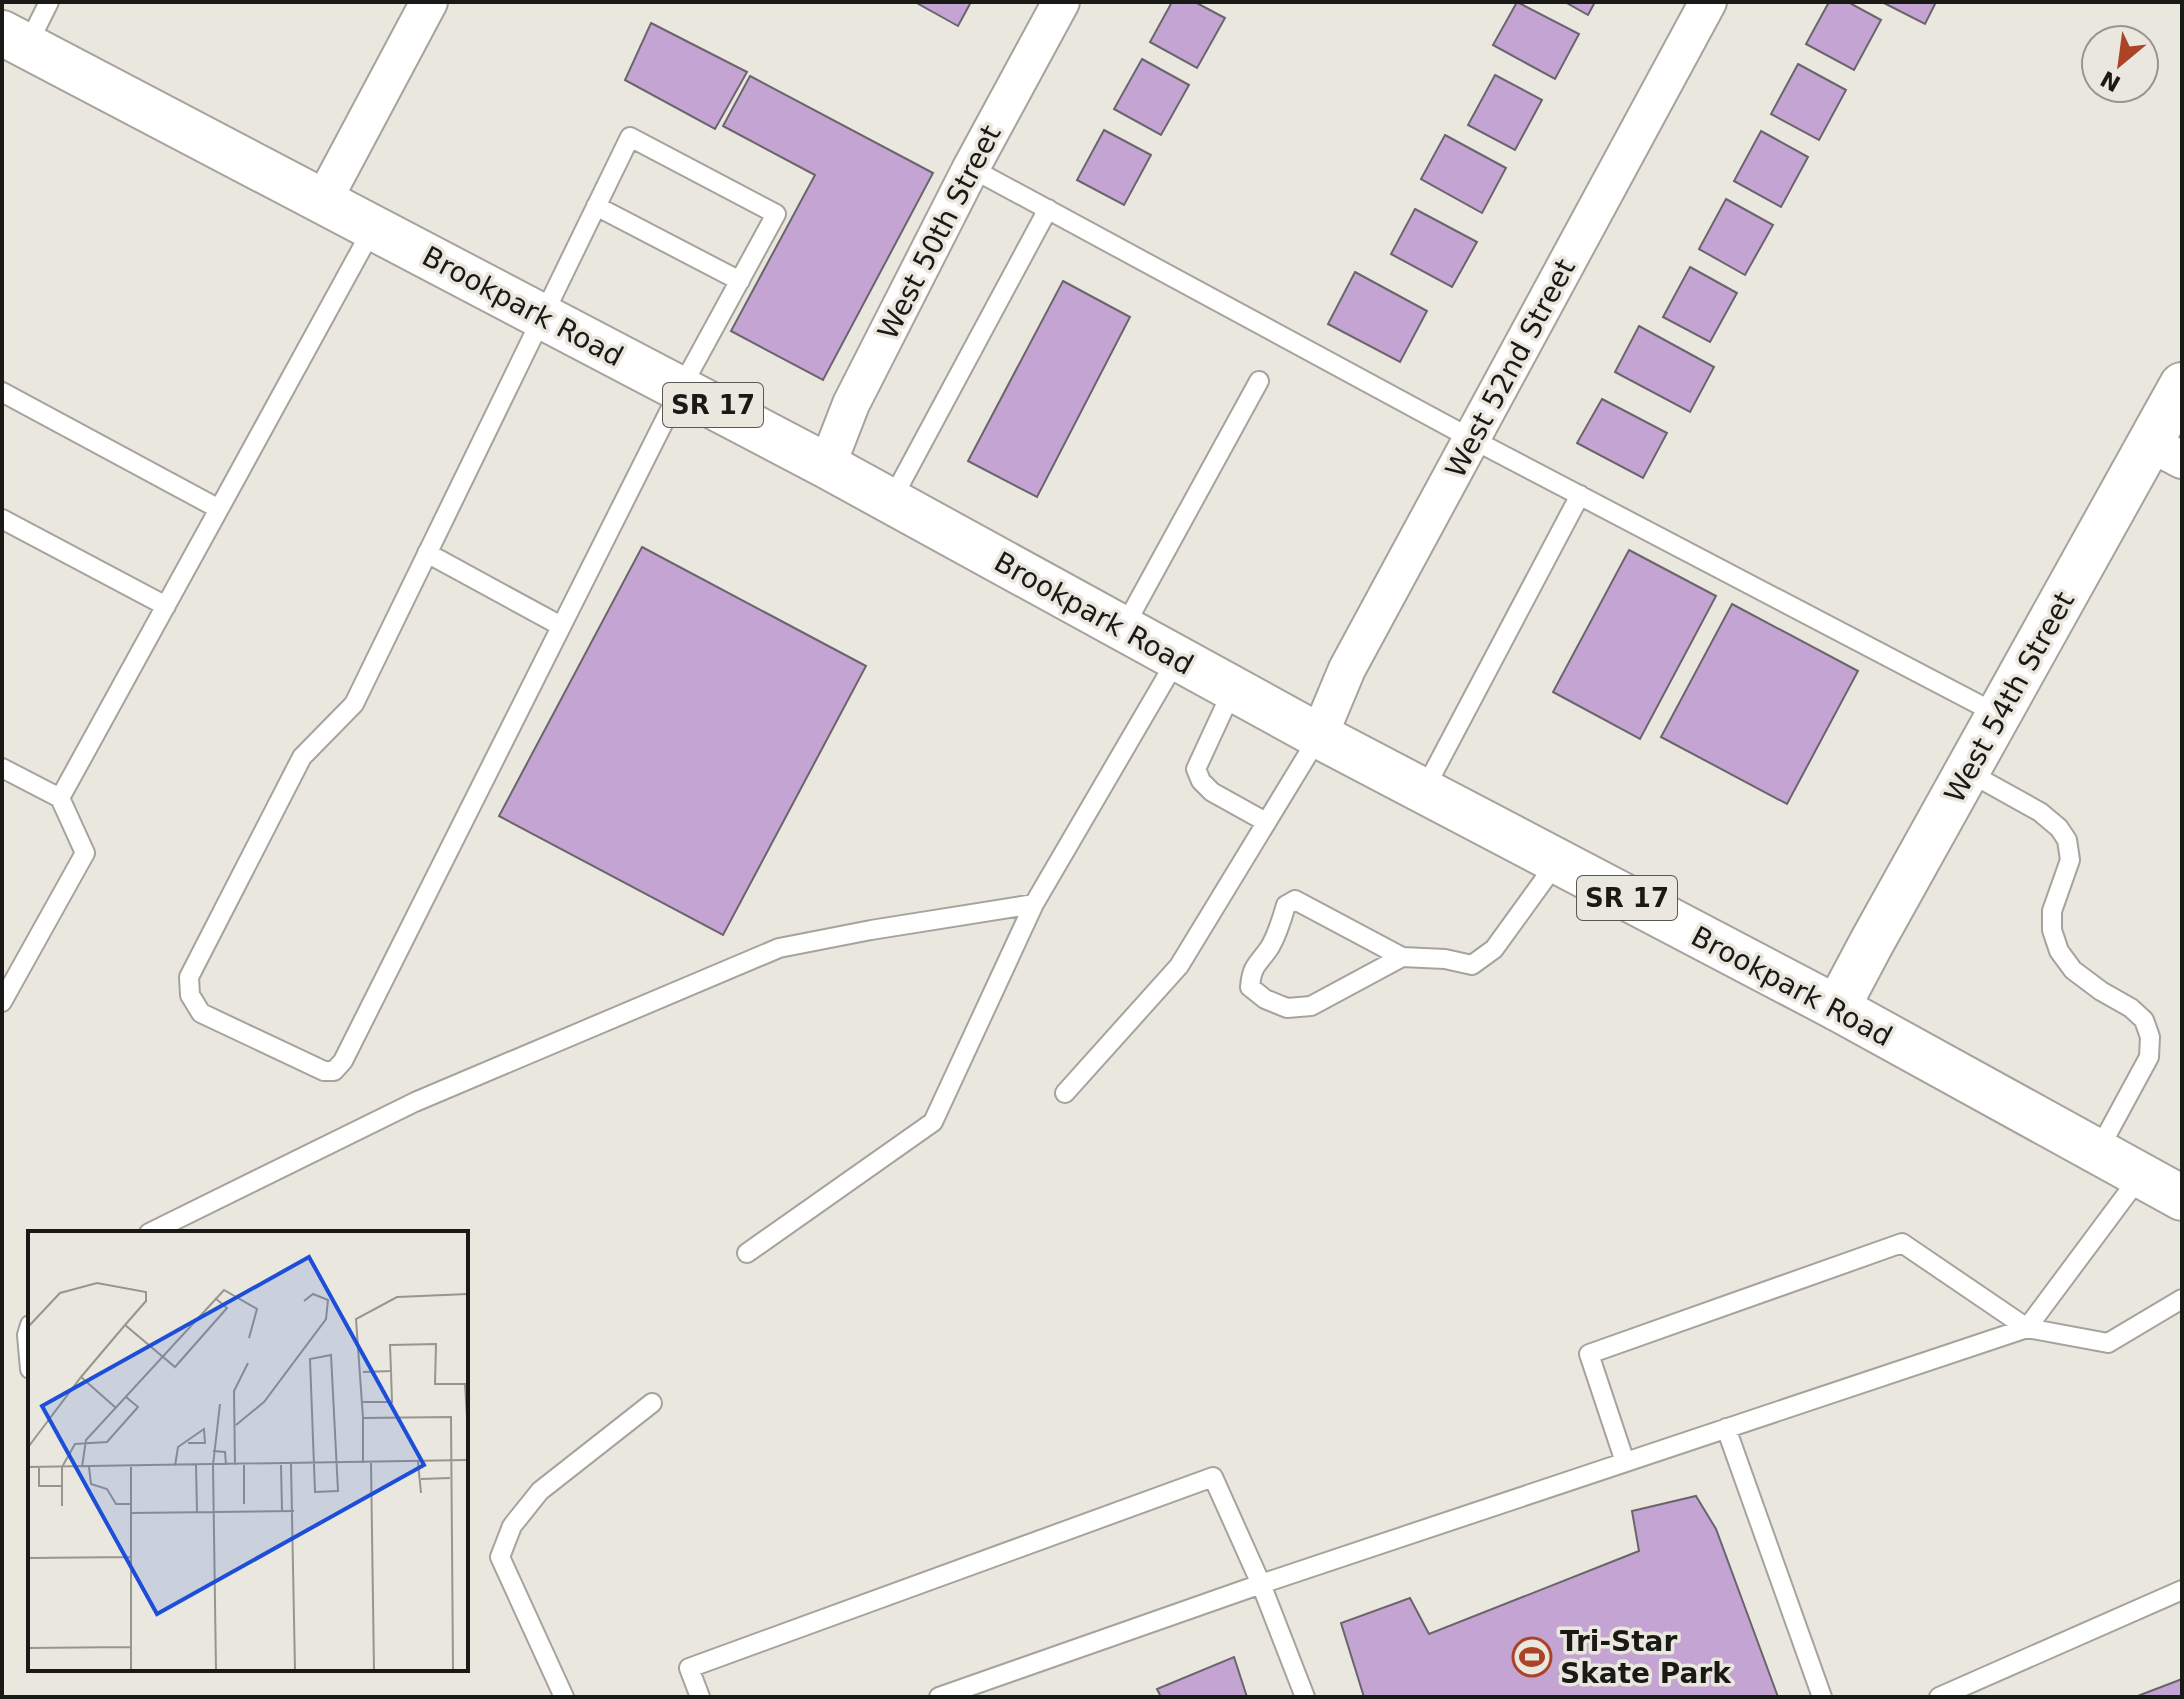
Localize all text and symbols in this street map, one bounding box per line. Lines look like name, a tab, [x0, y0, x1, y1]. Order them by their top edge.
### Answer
north arrow	[2080, 24, 2160, 104]
text: N	[2096, 66, 2125, 96]
street label: West 50th Street	[871, 120, 1008, 345]
street label: Brookpark Road	[417, 240, 629, 373]
street label: West 52nd Street	[1439, 253, 1582, 483]
road number: SR 17	[663, 383, 763, 427]
street label: Brookpark Road	[988, 545, 1199, 682]
street label: West 54th Street	[1938, 586, 2081, 808]
road number: SR 17	[1577, 876, 1677, 920]
street label: Brookpark Road	[1686, 920, 1898, 1053]
inset map	[28, 1231, 468, 1671]
place label: Tri-Star Skate Park	[1560, 1625, 1732, 1690]
sports icon: Tri-Star Skate Park	[1511, 1636, 1553, 1678]

